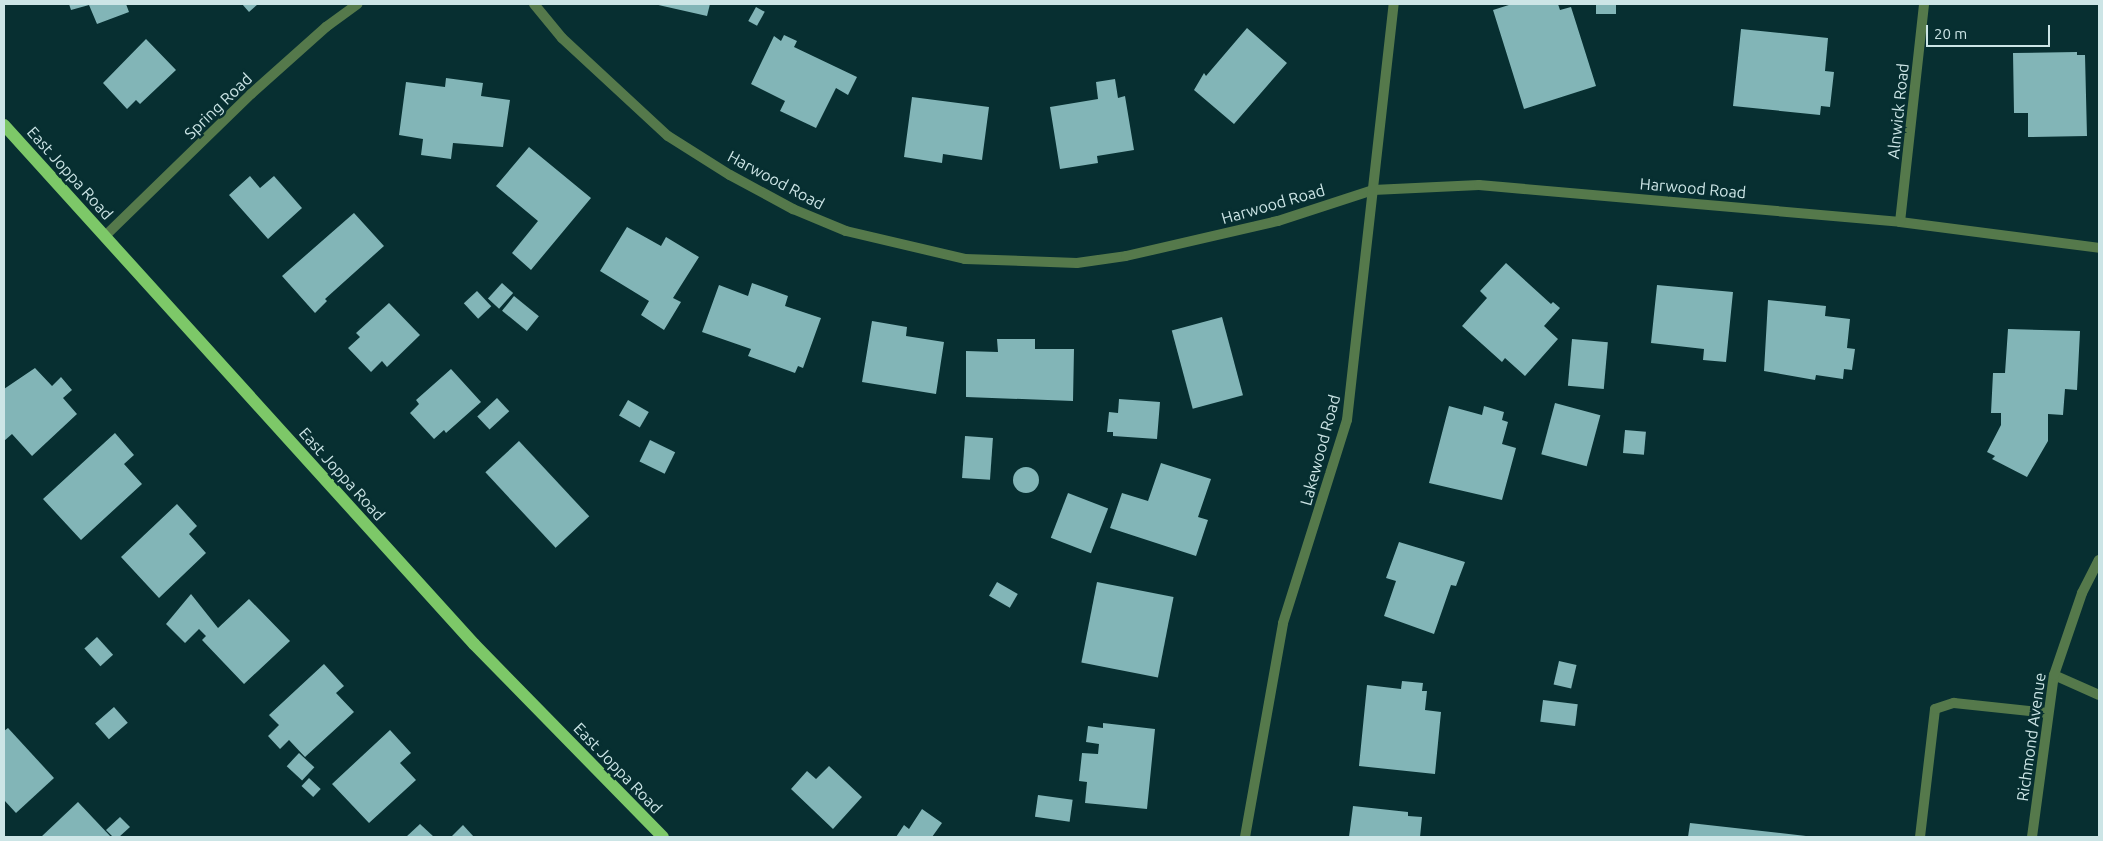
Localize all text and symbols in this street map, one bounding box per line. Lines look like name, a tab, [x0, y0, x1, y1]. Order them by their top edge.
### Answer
scale bar	[1928, 15, 2052, 47]
text: 20 m	[1934, 25, 1967, 42]
street label: Alnwick Road	[1883, 62, 1913, 160]
street label: Spring Road	[180, 69, 256, 143]
street label: East Joppa Road	[23, 122, 117, 224]
street label: Harwood Road	[724, 146, 828, 214]
street label: Harwood Road	[1639, 174, 1747, 202]
street label: Harwood Road	[1219, 180, 1327, 228]
street label: Lakewood Road	[1296, 392, 1344, 508]
street label: East Joppa Road	[295, 423, 389, 525]
street label: Richmond Avenue	[2012, 671, 2050, 803]
street label: East Joppa Road	[570, 719, 666, 817]

